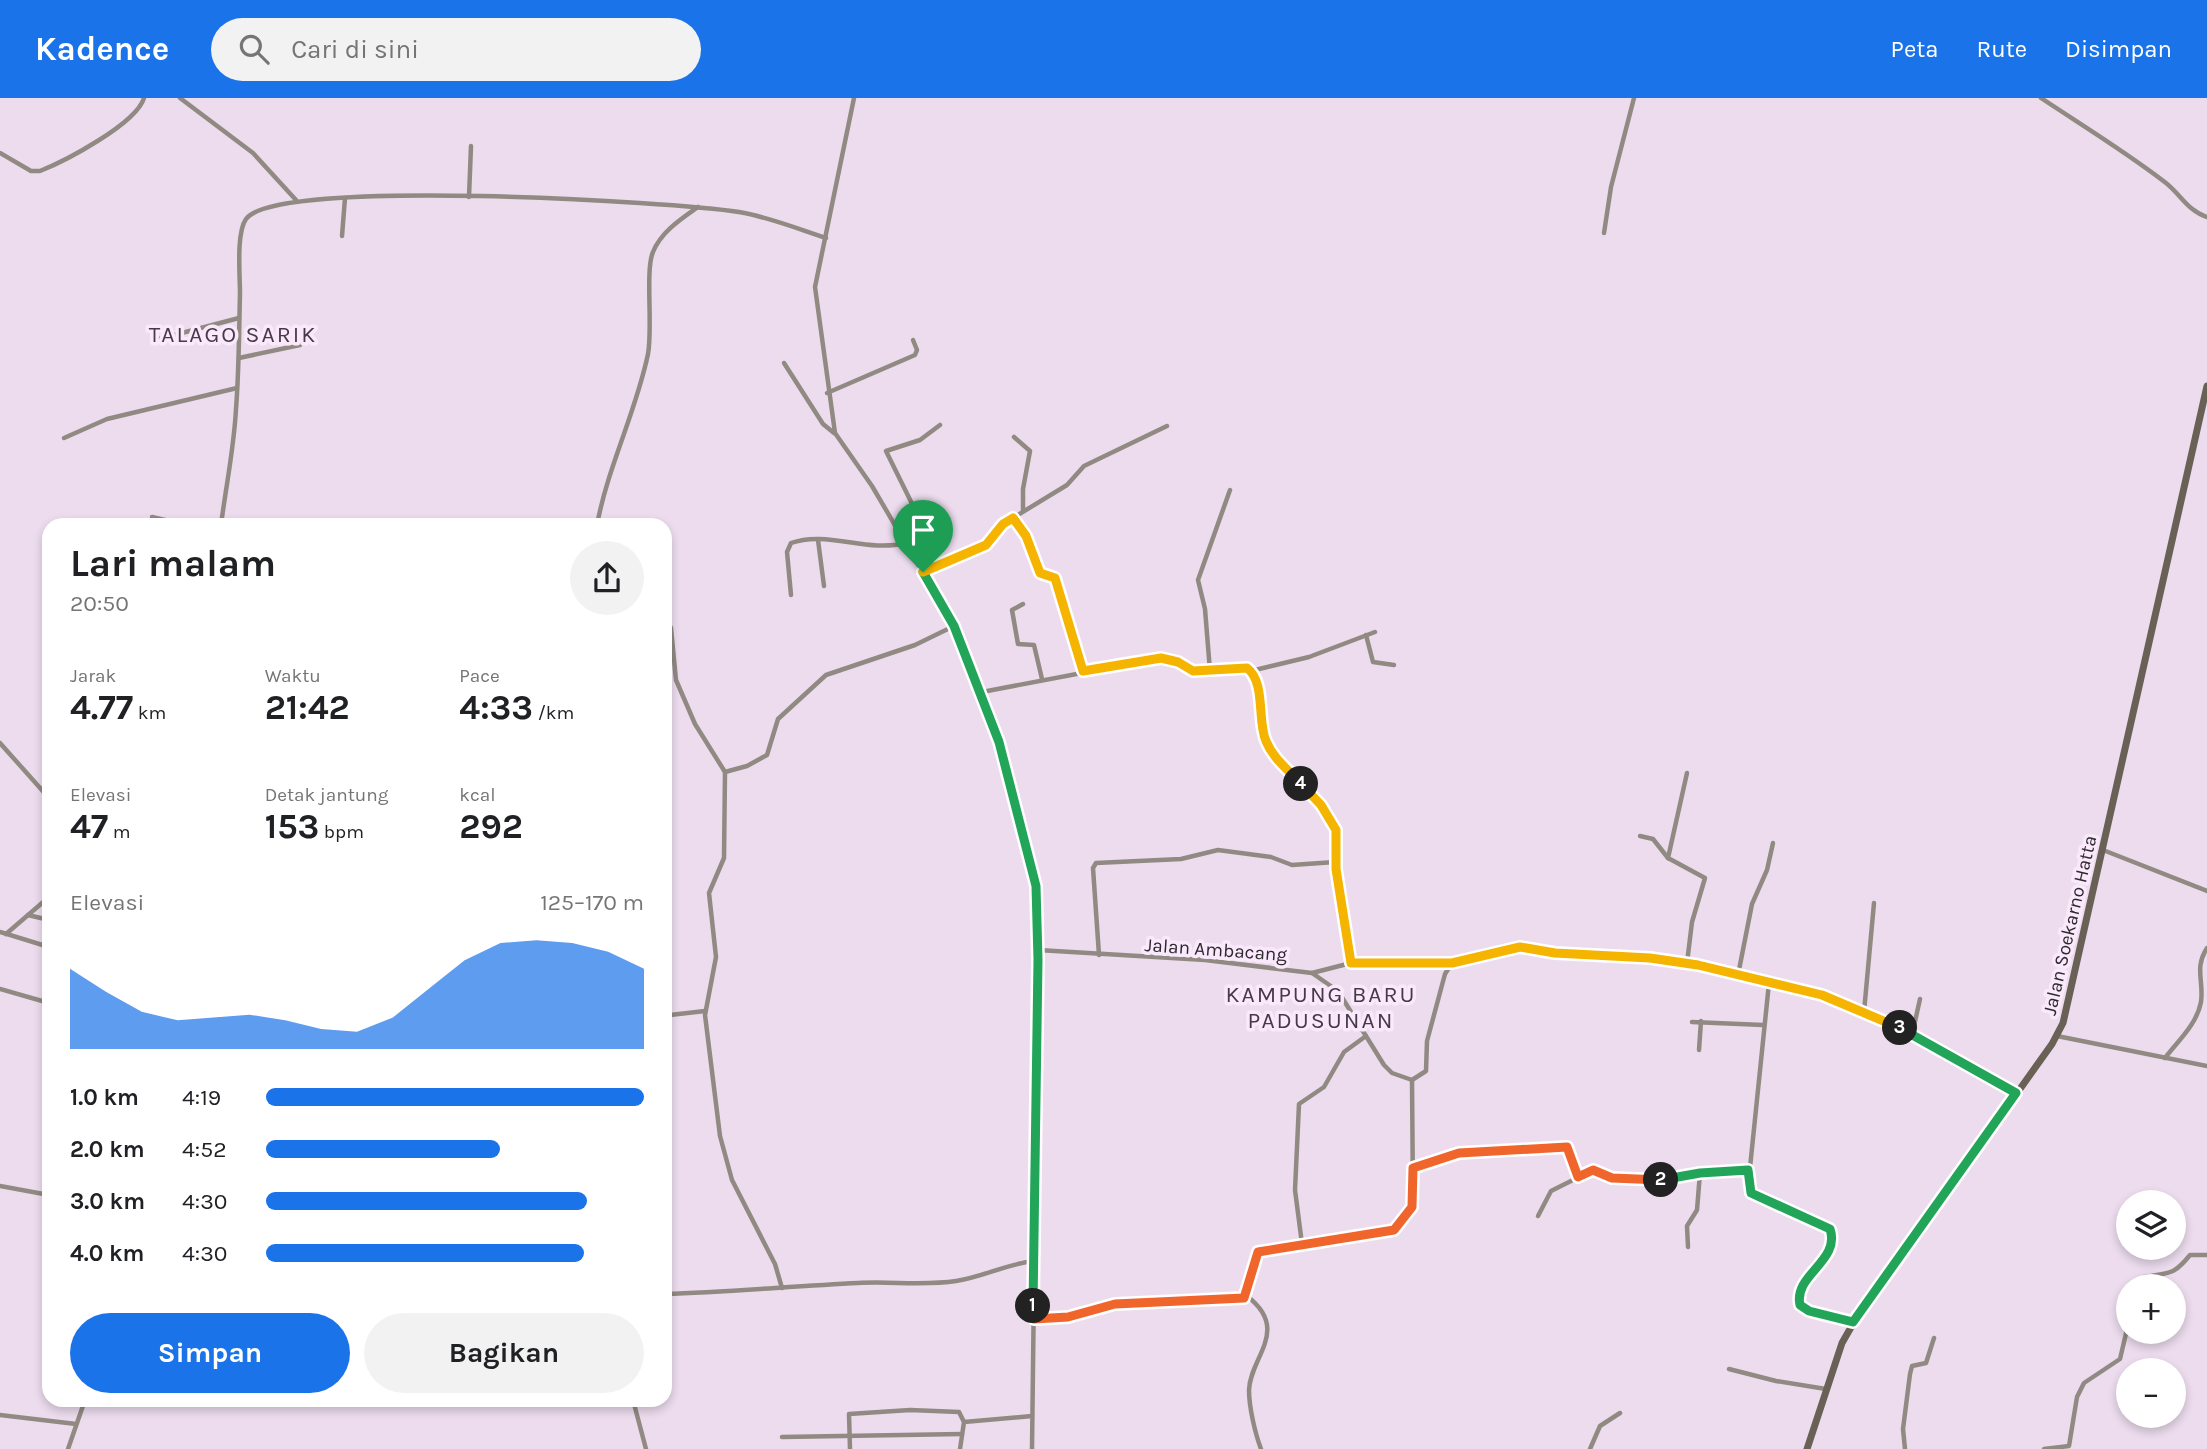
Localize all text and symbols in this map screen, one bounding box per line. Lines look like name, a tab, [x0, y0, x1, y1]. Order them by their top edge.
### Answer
search box	[211, 18, 701, 81]
text: Kadence	[35, 30, 169, 68]
icon: search	[235, 30, 273, 68]
text: Cari di sini	[291, 34, 419, 65]
text: Peta	[1891, 35, 1938, 63]
text: Rute	[1976, 35, 2027, 63]
text: Disimpan	[2065, 35, 2172, 63]
district label: TALAGO SARIK	[149, 321, 317, 348]
pin	[893, 500, 953, 572]
icon: arrive	[904, 511, 942, 549]
text: Lari malam	[70, 541, 276, 586]
button: share	[570, 541, 644, 615]
text: 20:50	[70, 590, 129, 617]
text: Jarak	[70, 665, 116, 687]
text: Waktu	[265, 665, 321, 687]
text: Pace	[459, 665, 500, 687]
text: 4.77	[70, 687, 133, 728]
text: 21:42	[265, 687, 350, 728]
text: 4:33	[459, 687, 533, 728]
text: km	[133, 702, 166, 724]
text: /km	[533, 702, 574, 724]
pin: 4	[1284, 766, 1318, 802]
text: 4	[1295, 772, 1306, 794]
text: Elevasi	[70, 784, 131, 806]
text: Detak jantung	[265, 784, 389, 806]
text: kcal	[459, 784, 496, 806]
text: 47	[70, 806, 108, 847]
text: 153	[265, 806, 319, 847]
text: 292	[459, 806, 523, 847]
text: m	[108, 821, 131, 843]
text: bpm	[319, 821, 364, 843]
street label: Jalan Soekarno Hatta	[2039, 833, 2101, 1017]
text: Elevasi	[70, 889, 144, 916]
text: 125–170 m	[540, 889, 644, 916]
street label: Jalan Ambacang	[1144, 934, 1288, 966]
district label: KAMPUNG BARU PADUSUNAN	[1225, 981, 1417, 1034]
pin: 3	[1882, 1010, 1918, 1046]
text: 3	[1894, 1016, 1905, 1038]
text: 1.0 km	[70, 1084, 139, 1111]
text: 4:19	[182, 1084, 221, 1111]
text: 2.0 km	[70, 1136, 145, 1163]
text: 4:52	[182, 1136, 226, 1163]
pin: 2	[1644, 1162, 1678, 1198]
text: 2	[1655, 1168, 1666, 1190]
text: 3.0 km	[70, 1188, 145, 1215]
text: 4:30	[182, 1188, 227, 1215]
map controls	[2116, 1190, 2186, 1428]
button: layers	[2116, 1190, 2186, 1260]
text: 4.0 km	[70, 1240, 144, 1267]
text: 4:30	[182, 1240, 227, 1267]
button: +	[2116, 1274, 2186, 1344]
pin: 1	[1016, 1288, 1050, 1324]
text: 1	[1029, 1294, 1036, 1316]
button: Simpan	[70, 1313, 350, 1393]
button: Bagikan	[364, 1313, 644, 1393]
button: −	[2116, 1358, 2186, 1428]

